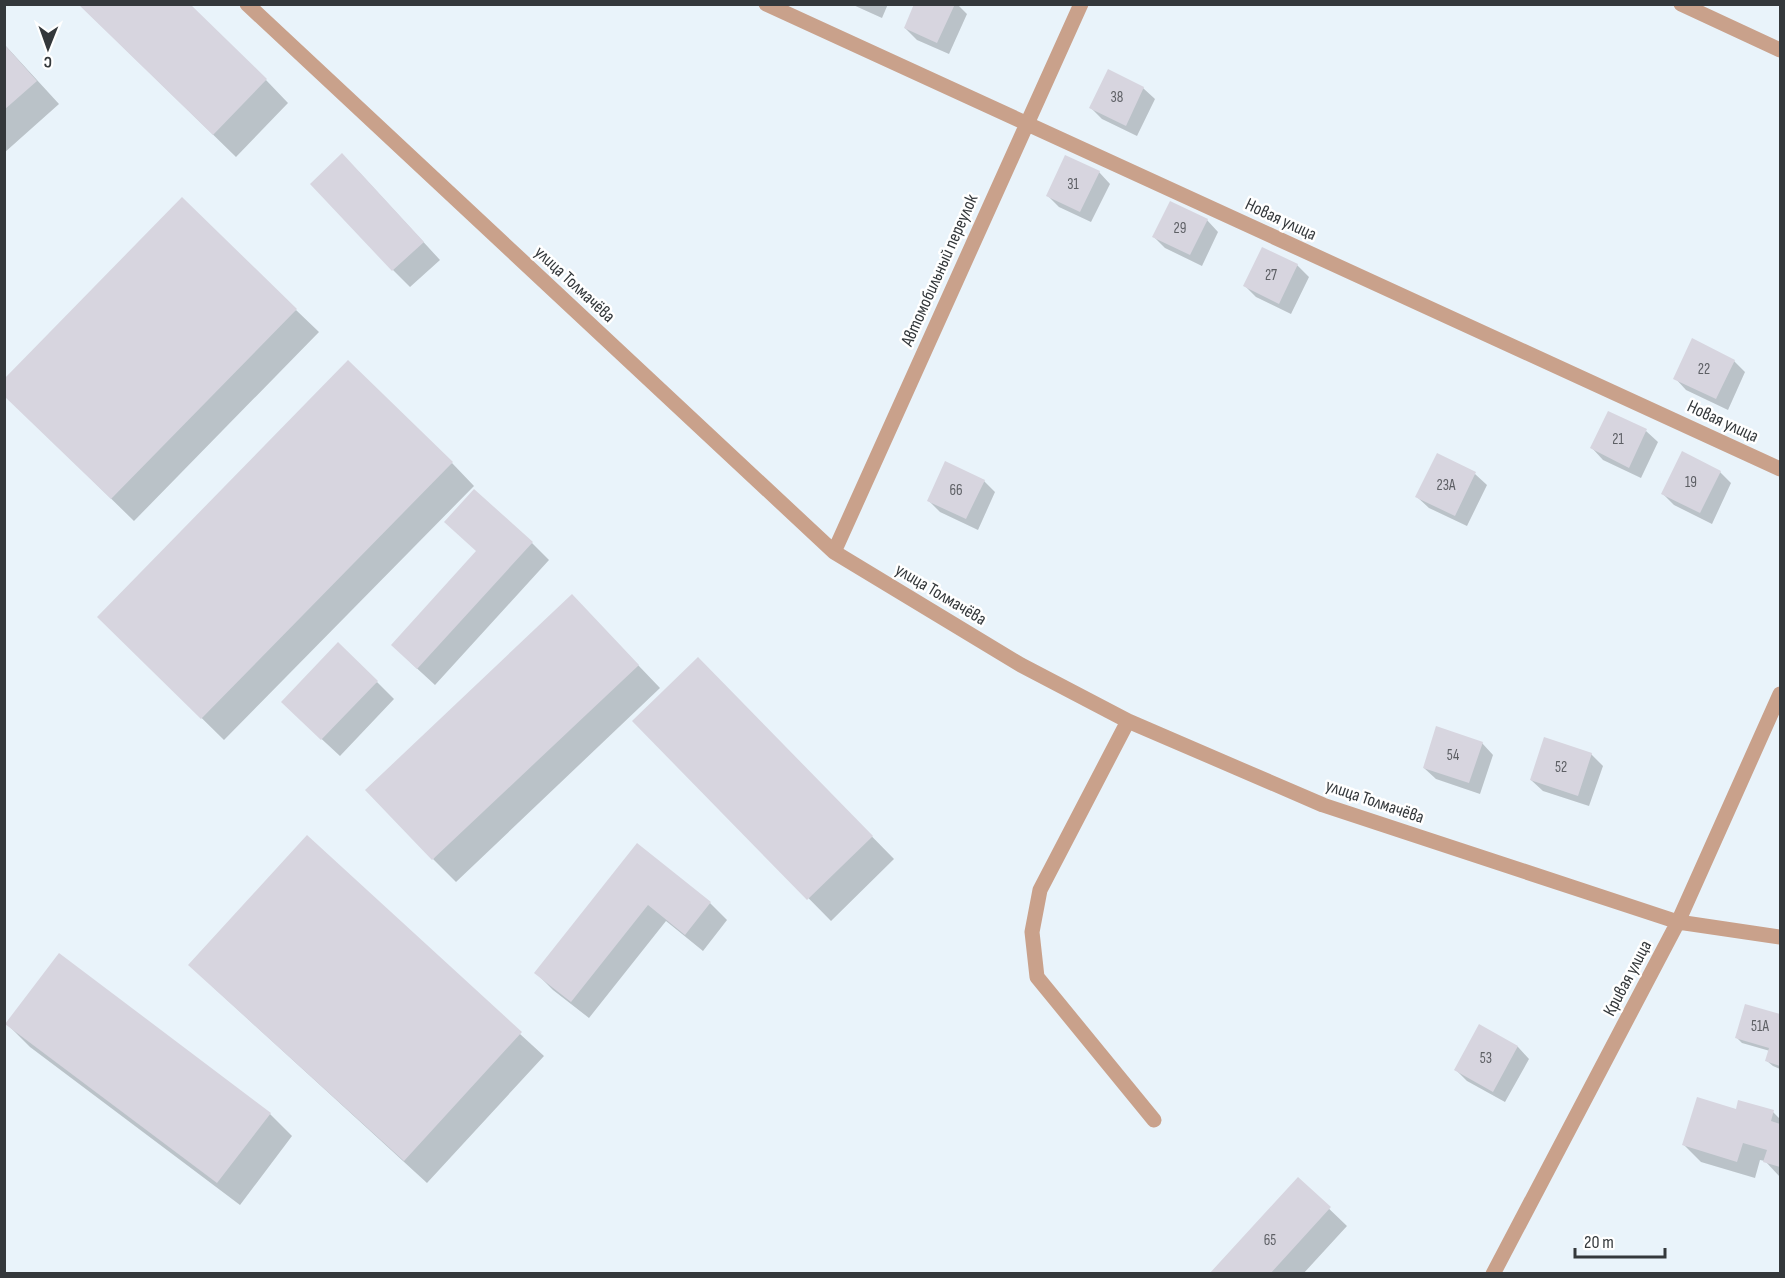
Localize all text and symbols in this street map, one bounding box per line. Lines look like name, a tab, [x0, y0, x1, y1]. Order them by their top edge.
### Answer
north arrow	[18, 18, 78, 78]
text: С	[43, 52, 52, 71]
house number: 38	[1111, 88, 1123, 107]
house number: 31	[1067, 175, 1080, 194]
street label: Автомобильный переулок	[896, 191, 982, 350]
street label: Новая улица	[1242, 194, 1320, 245]
house number: 29	[1174, 219, 1186, 238]
street label: улица Толмачёва	[530, 242, 619, 327]
house number: 27	[1265, 266, 1277, 285]
house number: 22	[1698, 360, 1710, 379]
street label: Новая улица	[1684, 396, 1762, 447]
house number: 21	[1612, 430, 1624, 449]
house number: 19	[1685, 473, 1697, 492]
house number: 23А	[1437, 476, 1456, 495]
house number: 66	[949, 481, 963, 500]
street label: улица Толмачёва	[891, 559, 990, 630]
house number: 54	[1447, 746, 1459, 765]
house number: 52	[1555, 758, 1567, 777]
street label: улица Толмачёва	[1323, 775, 1427, 828]
street label: Кривая улица	[1599, 937, 1656, 1020]
house number: 51А	[1751, 1017, 1770, 1036]
house number: 53	[1480, 1049, 1492, 1068]
scale bar	[1575, 1221, 1665, 1259]
house number: 65	[1264, 1231, 1276, 1250]
text: 20 m	[1584, 1232, 1614, 1253]

